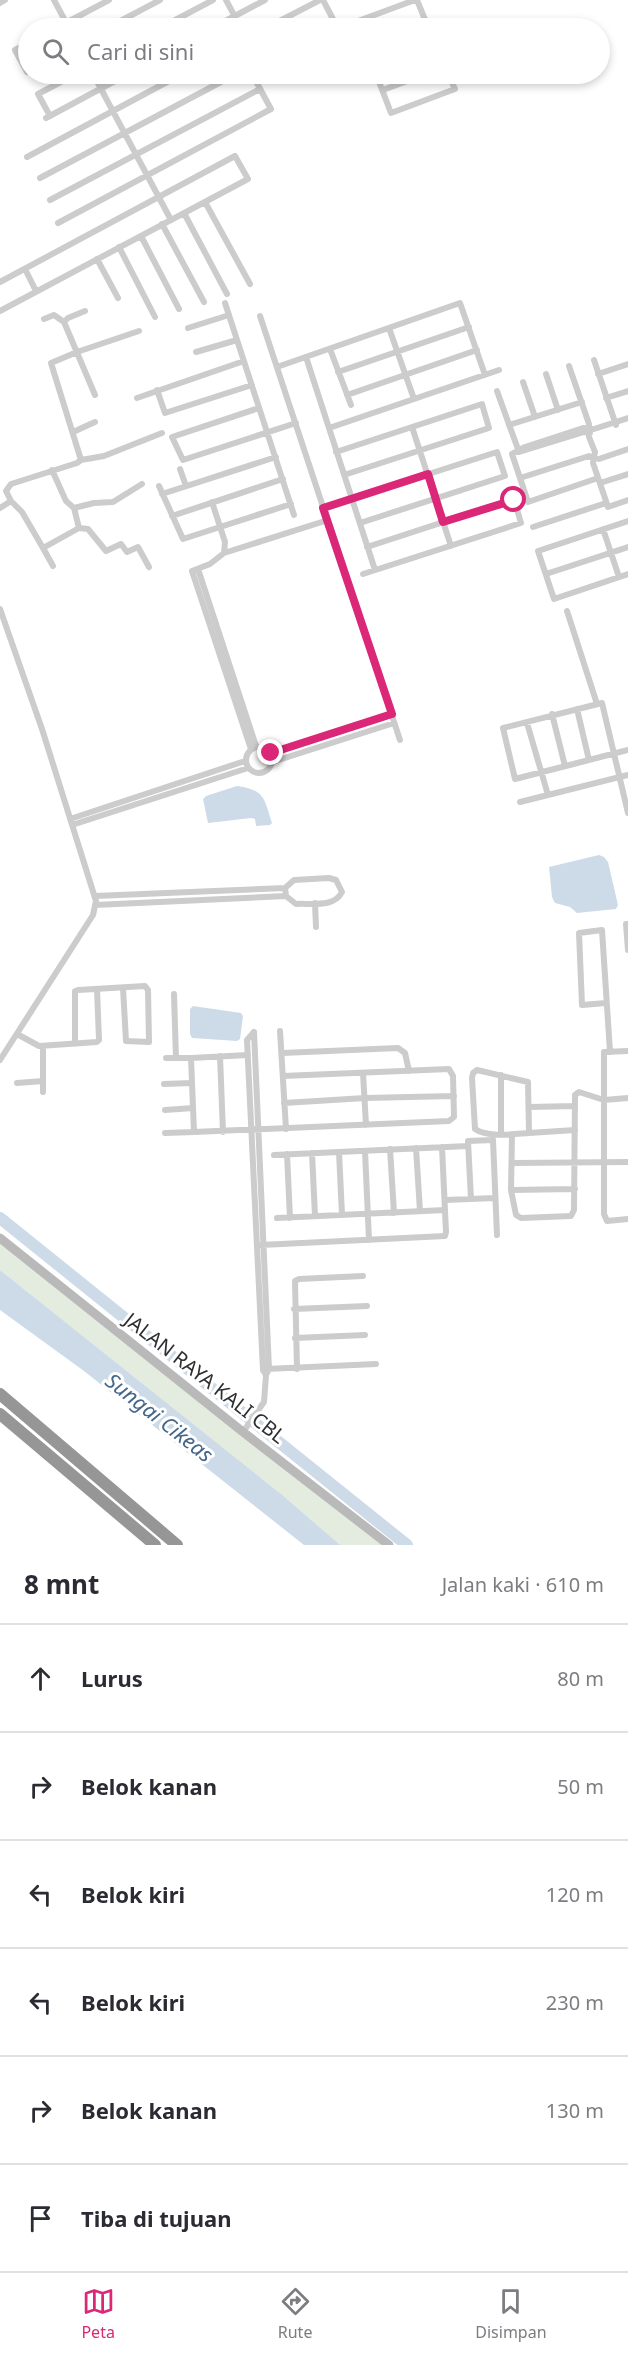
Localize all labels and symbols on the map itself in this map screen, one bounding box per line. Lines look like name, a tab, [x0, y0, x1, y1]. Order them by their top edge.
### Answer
route start	[500, 486, 526, 512]
route end	[257, 739, 283, 765]
street label: JALAN RAYA KALI CBL	[117, 1305, 292, 1449]
water label: Sungai Cikeas	[100, 1366, 219, 1468]

